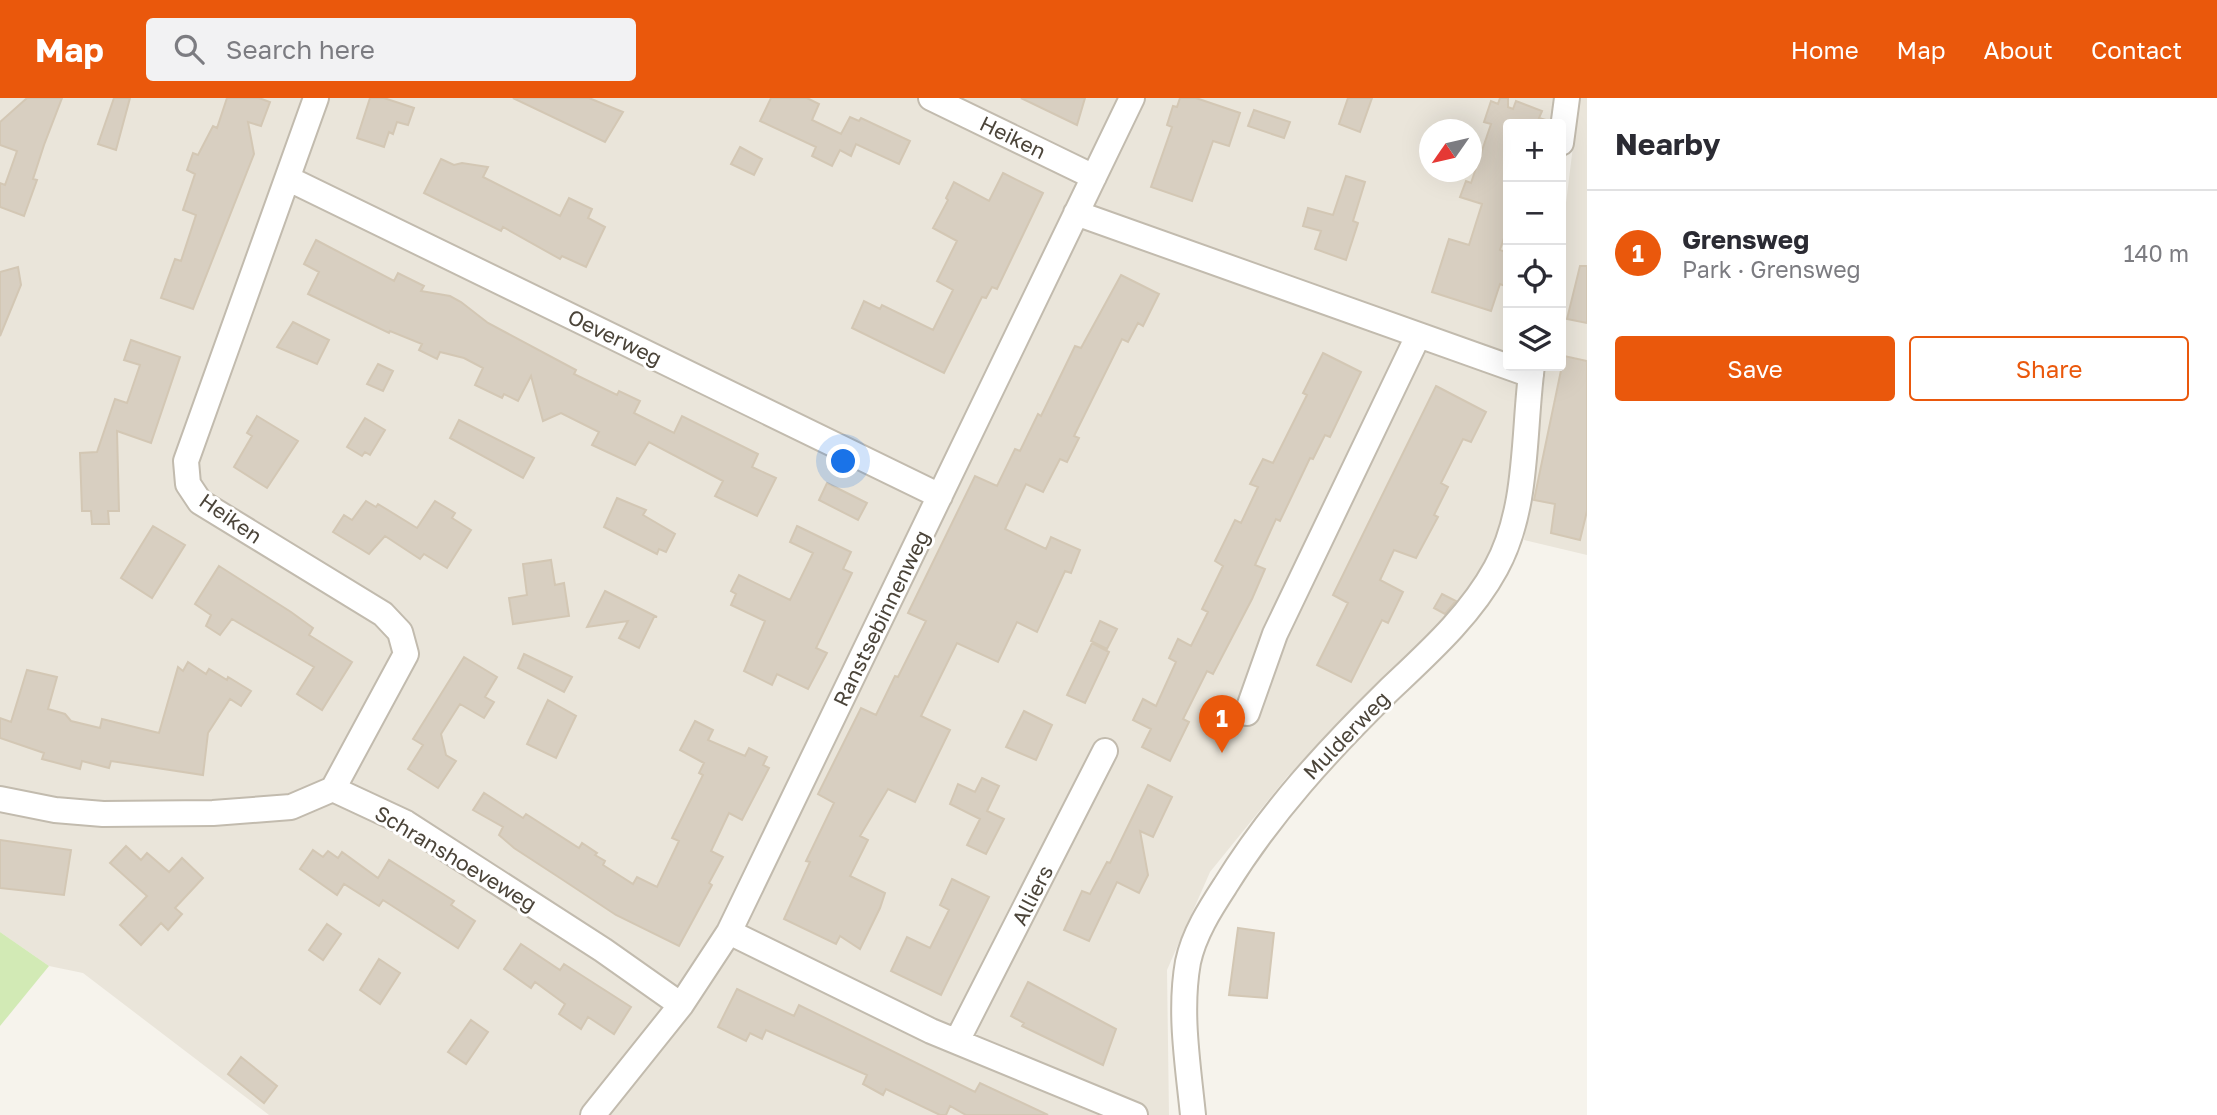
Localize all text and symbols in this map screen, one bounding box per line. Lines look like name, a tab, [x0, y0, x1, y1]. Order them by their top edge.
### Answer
search box	[146, 18, 636, 81]
text: Map	[35, 30, 104, 69]
icon: search	[170, 30, 208, 68]
text: Search here	[226, 34, 375, 65]
text: Home	[1791, 35, 1859, 64]
text: Map	[1897, 35, 1946, 64]
text: About	[1984, 35, 2053, 64]
text: Contact	[2091, 35, 2182, 64]
street label: Heiken	[976, 110, 1050, 164]
north arrow	[1419, 119, 1482, 182]
map controls	[1503, 119, 1566, 371]
button: +	[1503, 119, 1566, 182]
text: Nearby	[1615, 126, 1720, 162]
button: −	[1503, 182, 1566, 245]
text: Grensweg	[1682, 224, 1809, 255]
text: 1	[1632, 239, 1644, 267]
text: 140 m	[2123, 239, 2189, 267]
button: locate	[1503, 245, 1566, 308]
text: Park · Grensweg	[1682, 255, 1861, 283]
street label: Oeverweg	[564, 303, 666, 371]
button: layers	[1503, 308, 1566, 371]
button: Save	[1615, 336, 1895, 401]
button: Share	[1909, 336, 2189, 401]
your location	[826, 444, 860, 478]
street label: Heiken	[195, 487, 267, 549]
street label: Ranstsebinnenweg	[827, 526, 935, 710]
street label: Mulderweg	[1297, 685, 1395, 785]
pin: 1	[1199, 695, 1245, 753]
street label: Schranshoeveweg	[370, 799, 542, 917]
street label: Alliers	[1006, 860, 1058, 930]

